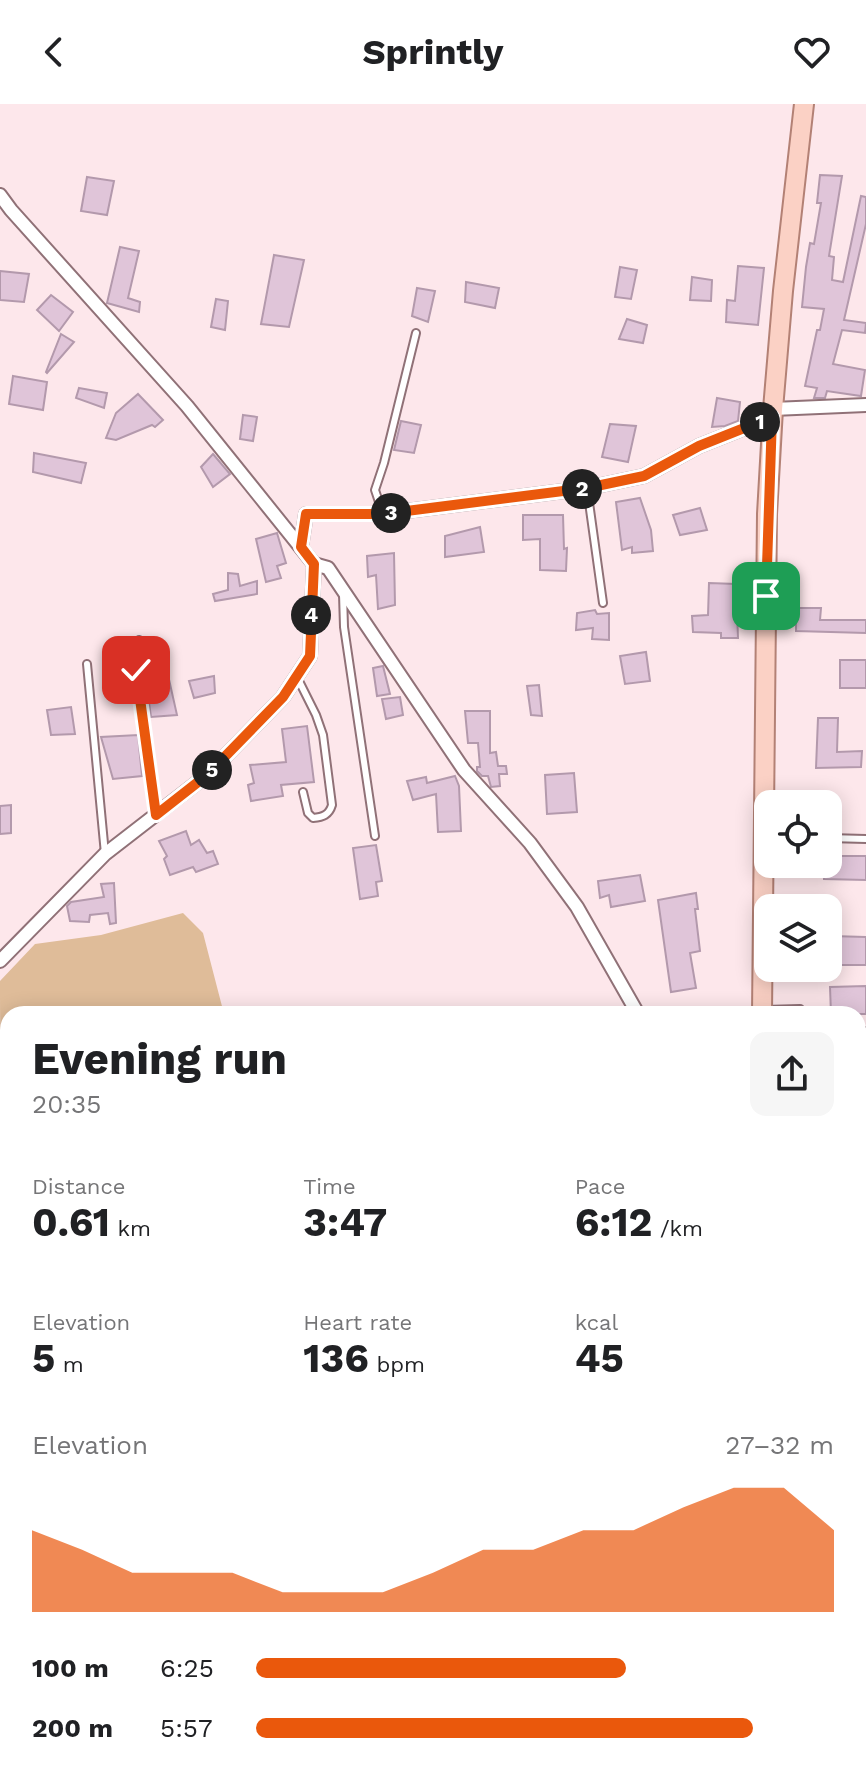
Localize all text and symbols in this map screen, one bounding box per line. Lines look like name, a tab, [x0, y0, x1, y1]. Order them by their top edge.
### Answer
icon: back	[32, 30, 76, 74]
icon: heart	[790, 30, 834, 74]
text: Sprintly	[362, 31, 504, 73]
pin: 1	[740, 402, 780, 442]
text: 1	[755, 409, 765, 434]
pin: 2	[562, 469, 602, 509]
text: 2	[575, 476, 589, 501]
pin: 3	[371, 493, 411, 533]
text: 3	[384, 500, 398, 525]
pin	[732, 562, 800, 630]
icon: arrive	[744, 574, 788, 618]
pin: 4	[291, 595, 331, 635]
text: 4	[304, 602, 318, 627]
pin	[102, 636, 170, 704]
icon: check	[114, 648, 158, 692]
pin: 5	[192, 750, 232, 790]
text: 5	[206, 757, 218, 782]
map controls	[754, 790, 842, 982]
button: locate	[754, 790, 842, 878]
button: layers	[754, 894, 842, 982]
button: share	[750, 1032, 834, 1116]
text: Evening run	[32, 1033, 287, 1085]
text: 20:35	[32, 1089, 101, 1119]
text: Distance	[32, 1174, 126, 1199]
text: Time	[303, 1174, 356, 1199]
text: Pace	[575, 1174, 626, 1199]
text: 0.61	[32, 1199, 110, 1246]
text: 3:47	[303, 1199, 387, 1246]
text: 6:12	[575, 1199, 652, 1246]
text: km	[110, 1216, 151, 1241]
text: /km	[652, 1216, 703, 1241]
text: Elevation	[32, 1310, 130, 1335]
text: Heart rate	[303, 1310, 412, 1335]
text: kcal	[575, 1310, 618, 1335]
text: 5	[32, 1335, 55, 1382]
text: 136	[303, 1335, 369, 1382]
text: 45	[575, 1335, 624, 1382]
text: m	[55, 1352, 84, 1377]
text: bpm	[369, 1352, 425, 1377]
text: Elevation	[32, 1430, 148, 1460]
text: 27–32 m	[725, 1430, 834, 1460]
text: 100 m	[32, 1653, 109, 1683]
text: 6:25	[160, 1653, 214, 1683]
text: 200 m	[32, 1713, 113, 1743]
text: 5:57	[160, 1713, 213, 1743]

